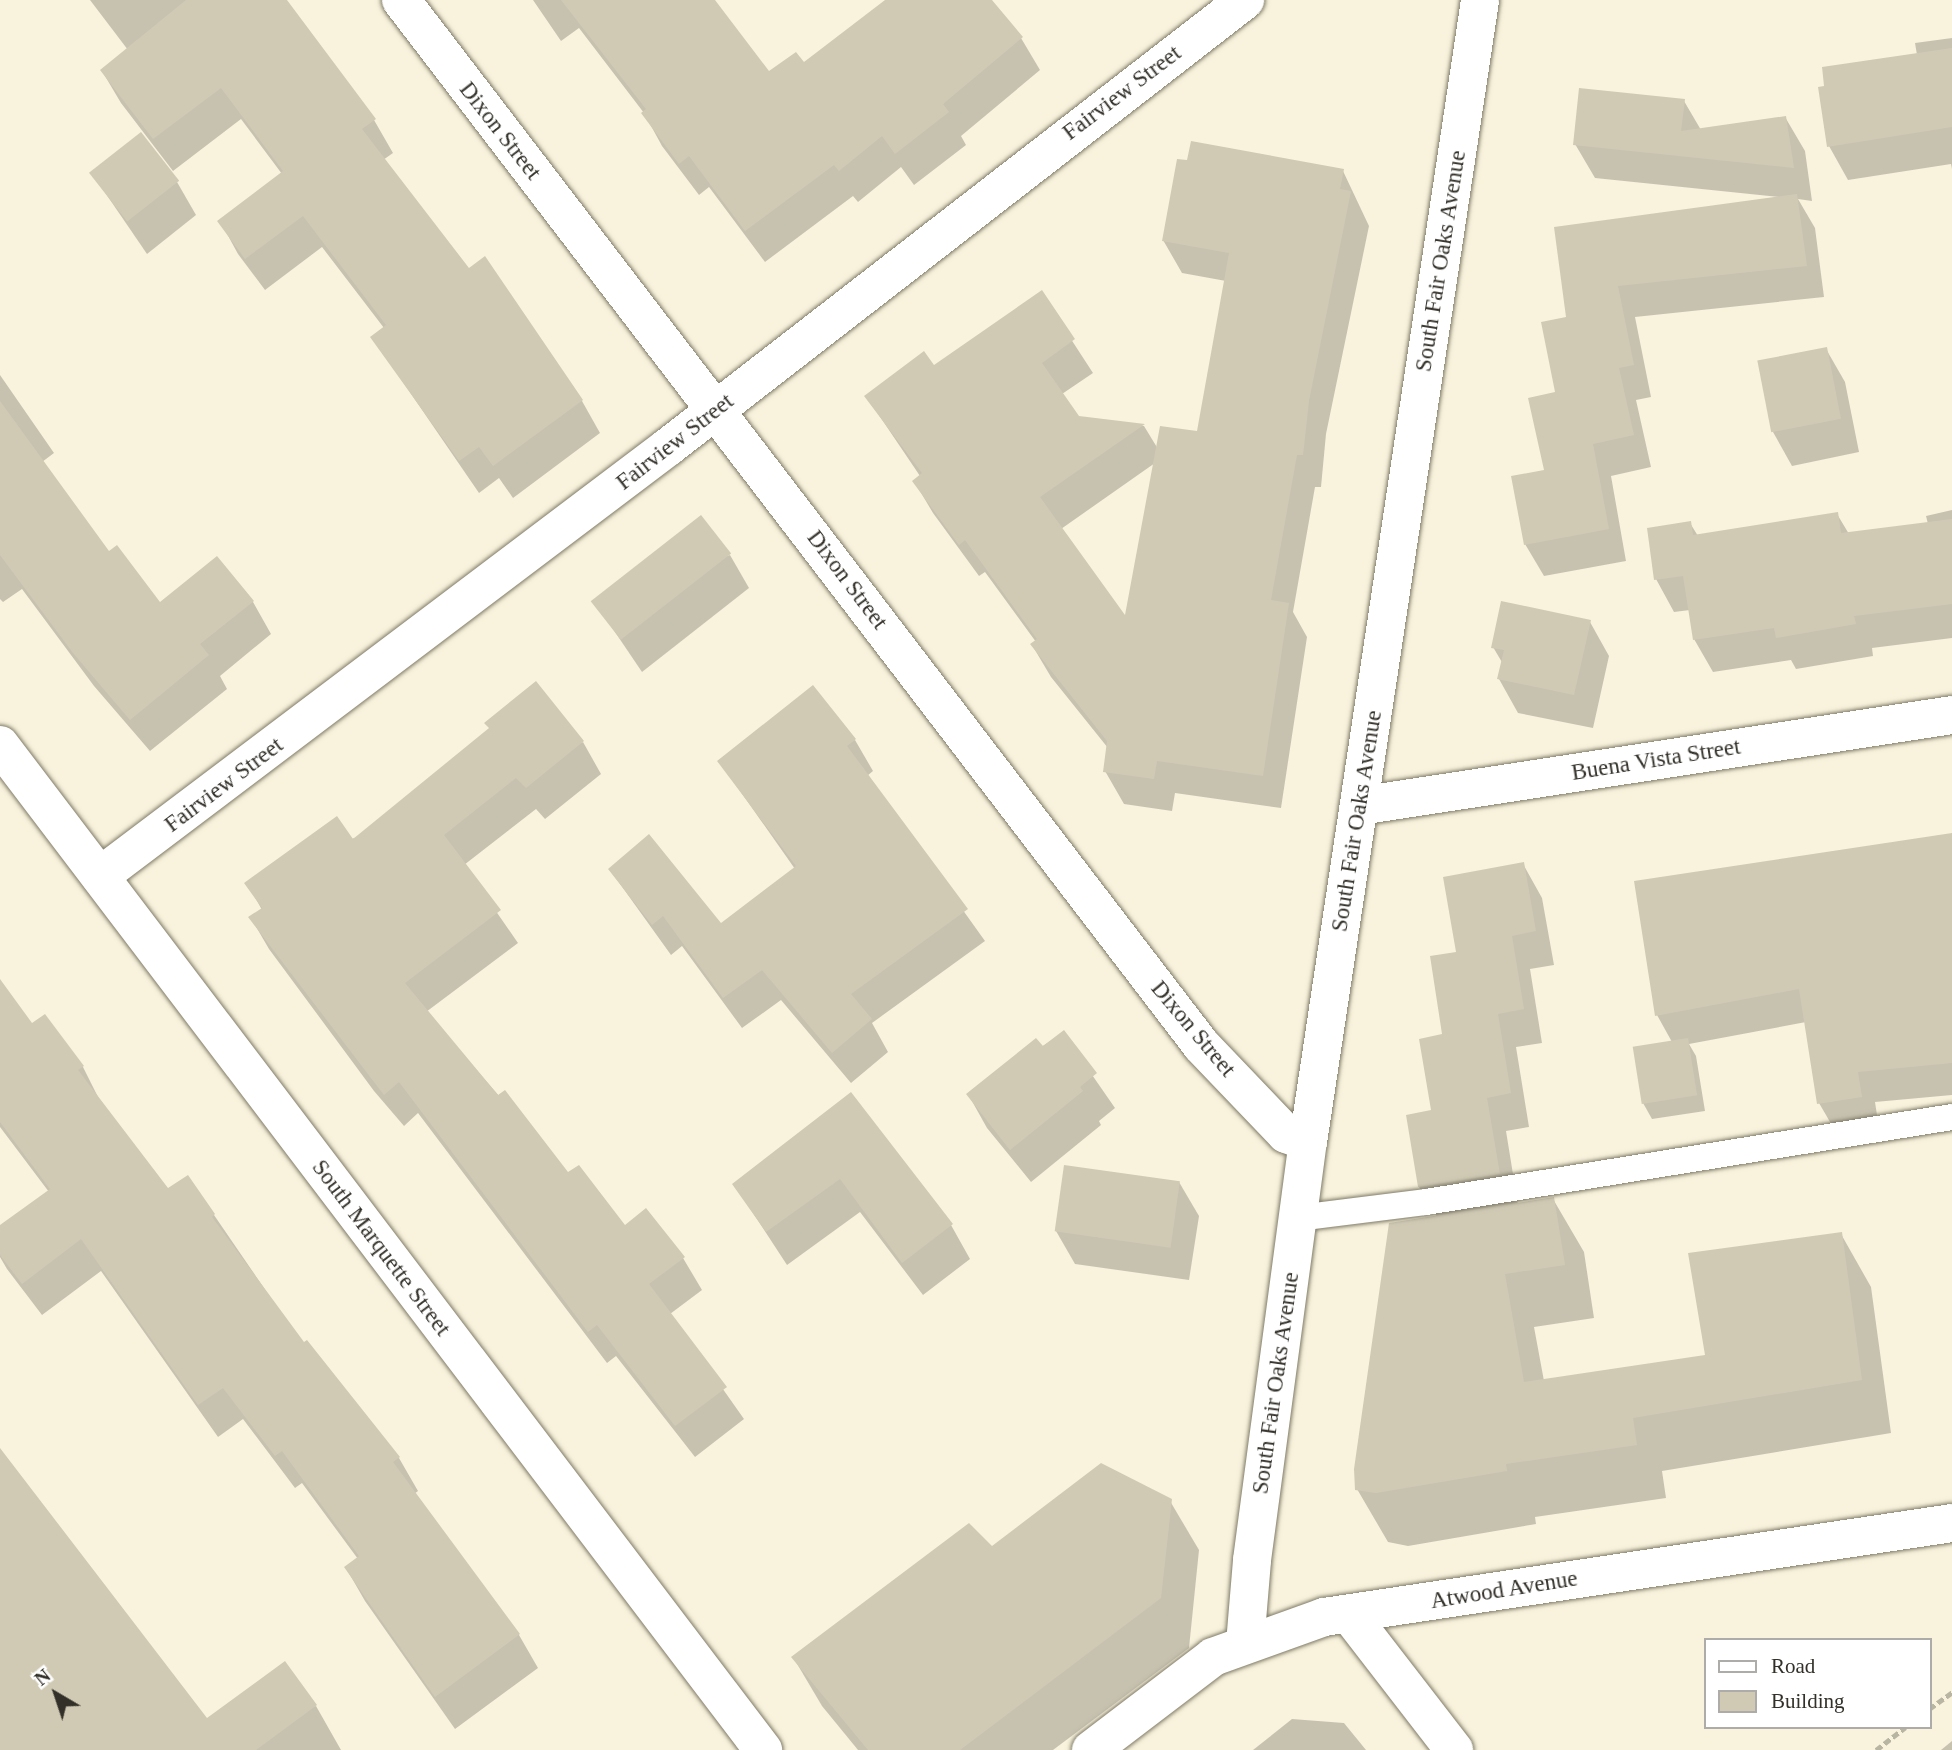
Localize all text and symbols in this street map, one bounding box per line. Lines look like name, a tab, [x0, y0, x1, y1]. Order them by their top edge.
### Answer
street label: Fairview Street	[1057, 40, 1187, 146]
street label: Dixon Street	[453, 76, 547, 186]
street label: South Fair Oaks Avenue	[1410, 148, 1472, 374]
street label: Fairview Street	[611, 388, 739, 496]
street label: Dixon Street	[801, 525, 893, 635]
street label: South Fair Oaks Avenue	[1326, 708, 1388, 934]
street label: Fairview Street	[159, 732, 289, 838]
street label: Buena Vista Street	[1569, 733, 1743, 787]
street label: Dixon Street	[1145, 975, 1241, 1083]
street label: South Marquette Street	[306, 1155, 456, 1341]
street label: South Fair Oaks Avenue	[1247, 1270, 1305, 1496]
street label: Atwood Avenue	[1428, 1565, 1580, 1615]
legend	[1703, 1638, 1931, 1729]
text: Road	[1771, 1654, 1815, 1678]
north arrow	[21, 1659, 91, 1729]
text: N	[31, 1665, 54, 1690]
text: Building	[1771, 1689, 1845, 1713]

